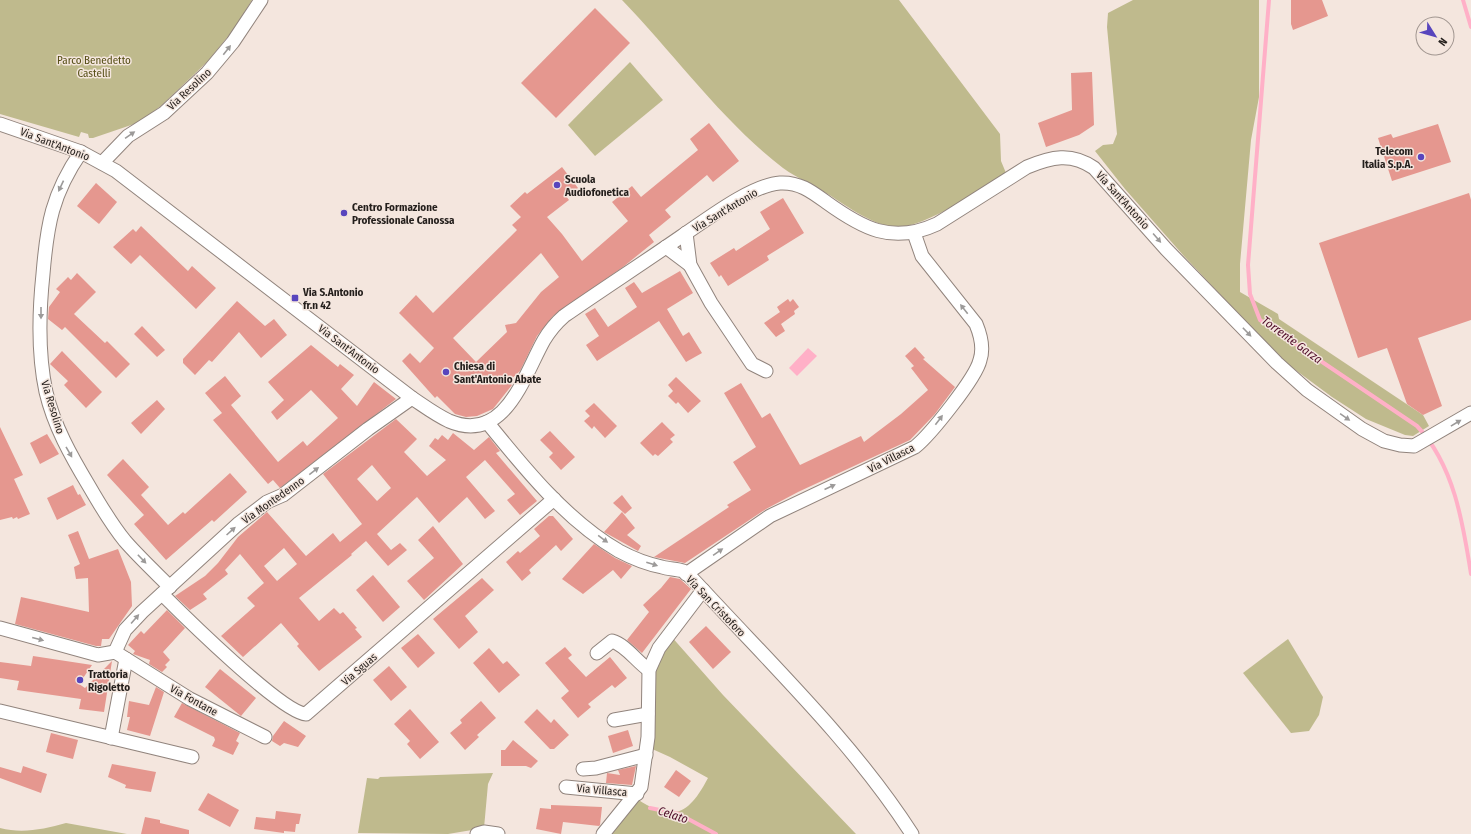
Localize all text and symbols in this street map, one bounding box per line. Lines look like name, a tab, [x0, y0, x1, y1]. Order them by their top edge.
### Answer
north arrow	[1415, 16, 1455, 56]
text: N	[1435, 35, 1450, 48]
one-way arrow	[222, 44, 231, 55]
park label: Parco Benedetto Castelli	[57, 54, 131, 80]
street label: Via Resolino	[165, 66, 214, 113]
street label: Via Sant'Antonio	[18, 125, 92, 164]
one-way arrow	[124, 131, 135, 139]
place label: Telecom Italia S.p.A.	[1362, 145, 1413, 171]
marker: Telecom Italia S.p.A.	[1416, 152, 1426, 162]
street label: Via Sant'Antonio	[1093, 169, 1152, 232]
place label: Scuola Audiofonetica	[564, 173, 630, 199]
one-way arrow	[58, 180, 64, 191]
marker: Scuola Audiofonetica	[552, 180, 562, 190]
street label: Via Sant'Antonio	[690, 186, 760, 235]
place label: Centro Formazione Professionale Canossa	[352, 201, 455, 227]
marker: Centro Formazione Professionale Canossa	[339, 208, 349, 218]
one-way arrow	[1152, 233, 1161, 244]
place label: Via S.Antonio fr.n 42	[302, 286, 364, 312]
marker: Via S.Antonio fr.n 42	[290, 293, 300, 303]
one-way arrow	[959, 303, 968, 314]
one-way arrow	[38, 307, 44, 320]
water label: Torrente Garza	[1259, 313, 1325, 367]
street label: Via Sant'Antonio	[315, 322, 382, 377]
one-way arrow	[1242, 327, 1252, 337]
place label: Chiesa di Sant'Antonio Abate	[454, 360, 542, 386]
marker: Chiesa di Sant'Antonio Abate	[441, 367, 451, 377]
street label: Via Resolino	[38, 379, 67, 436]
one-way arrow	[1340, 413, 1350, 421]
one-way arrow	[935, 415, 944, 426]
one-way arrow	[1450, 419, 1462, 426]
street label: Via Villasca	[866, 441, 917, 476]
one-way arrow	[66, 446, 73, 458]
one-way arrow	[308, 467, 319, 476]
street label: Via Montedenno	[240, 474, 307, 527]
one-way arrow	[825, 484, 836, 490]
one-way arrow	[226, 526, 236, 536]
one-way arrow	[598, 535, 608, 543]
one-way arrow	[713, 548, 723, 556]
one-way arrow	[137, 554, 147, 564]
one-way arrow	[646, 562, 658, 568]
street label: Via San Cristoforo	[683, 573, 748, 640]
one-way arrow	[131, 614, 140, 624]
one-way arrow	[32, 636, 44, 642]
street label: Via Sguas	[339, 650, 380, 688]
place label: Trattoria Rigoletto	[88, 668, 130, 694]
marker: Trattoria Rigoletto	[75, 675, 85, 685]
street label: Via Fontane	[168, 682, 220, 719]
street label: Via Villasca	[576, 782, 628, 799]
water label: Celato	[656, 804, 690, 826]

